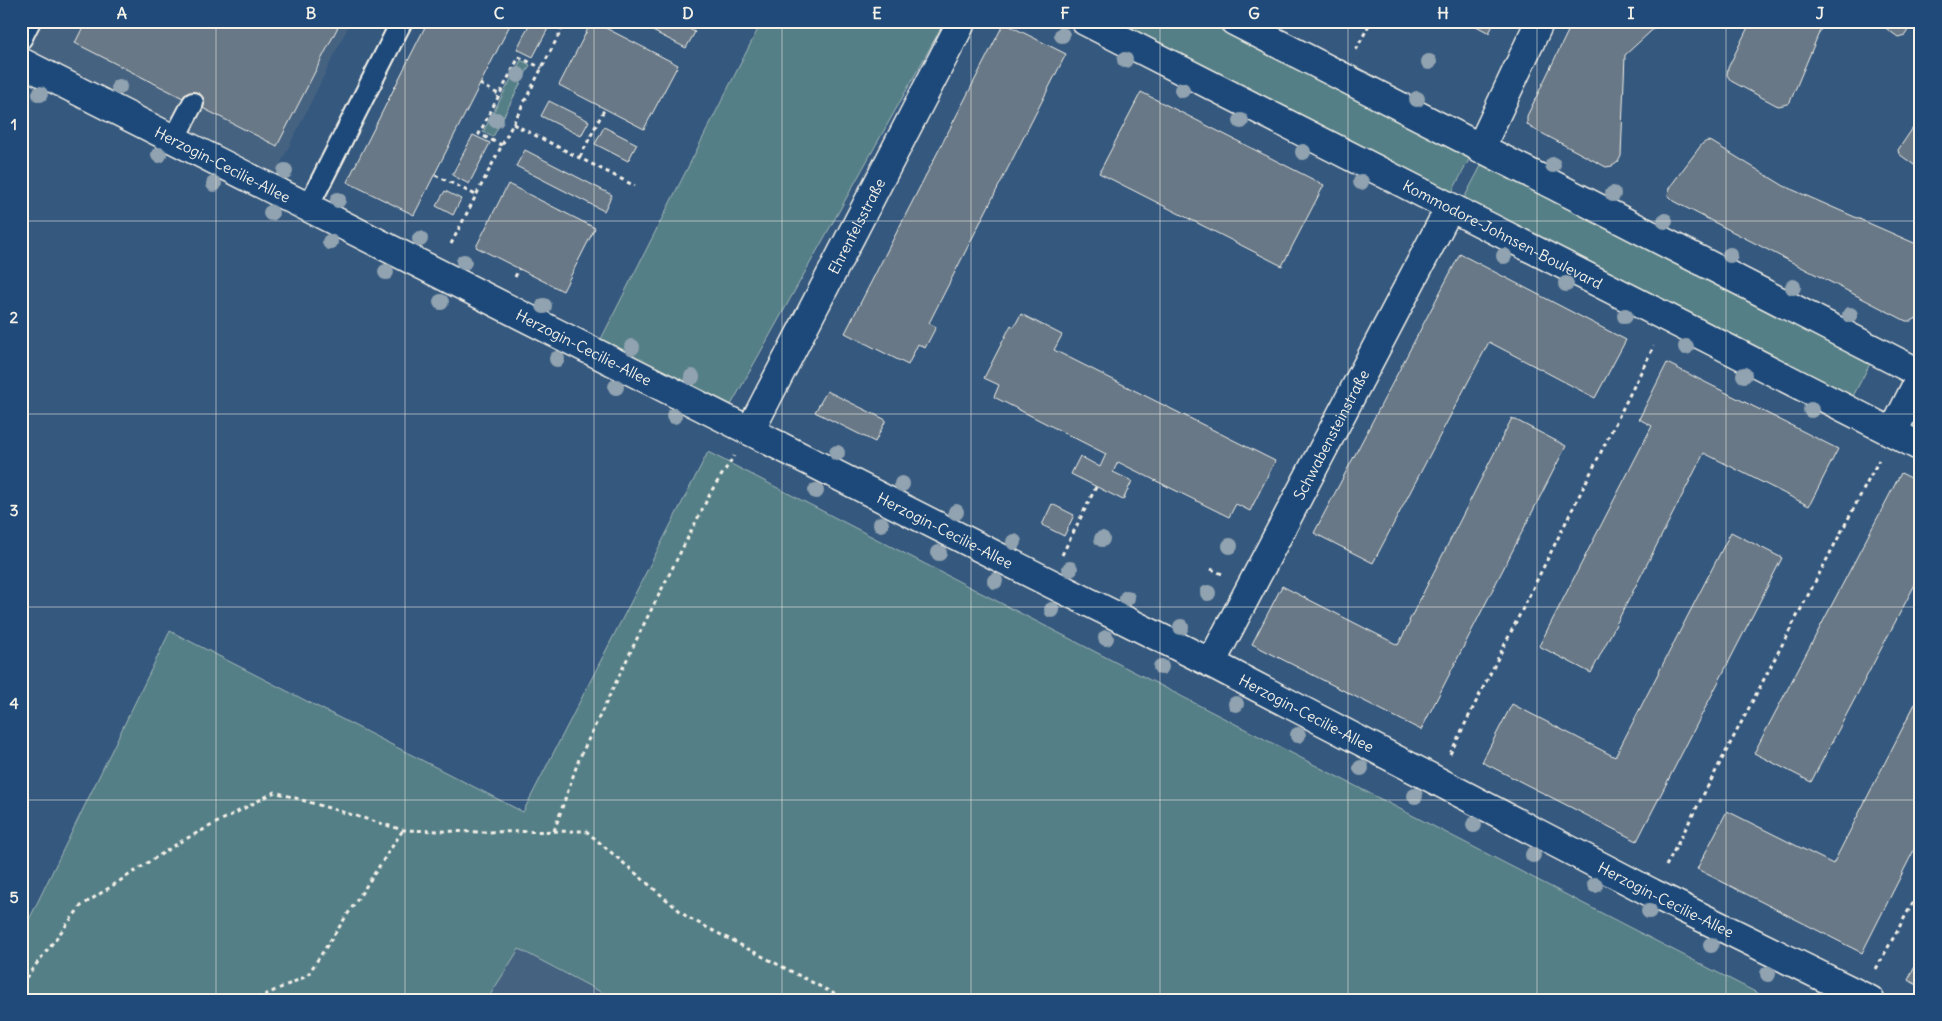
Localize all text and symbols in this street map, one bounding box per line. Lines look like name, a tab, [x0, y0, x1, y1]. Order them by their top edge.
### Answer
text: A	[117, 3, 127, 23]
text: B	[306, 3, 317, 23]
text: C	[494, 3, 505, 23]
text: D	[682, 3, 694, 23]
text: E	[872, 3, 882, 23]
text: F	[1060, 3, 1070, 23]
text: G	[1248, 3, 1260, 23]
text: H	[1437, 3, 1449, 23]
text: I	[1628, 3, 1635, 23]
text: J	[1816, 3, 1825, 23]
text: 1	[11, 114, 17, 134]
street label: Herzogin-Cecilie-Allee	[152, 122, 294, 206]
street label: Ehrenfelsstraße	[823, 175, 889, 277]
street label: Kommodore-Johnsen-Boulevard	[1400, 175, 1606, 293]
street label: Herzogin-Cecilie-Allee	[513, 305, 655, 389]
text: 2	[10, 307, 19, 327]
street label: Schwabensteinstraße	[1289, 366, 1373, 503]
street label: Herzogin-Cecilie-Allee	[874, 488, 1016, 572]
text: 3	[9, 500, 19, 520]
street label: Herzogin-Cecilie-Allee	[1236, 670, 1377, 756]
text: 4	[9, 693, 19, 713]
street label: Herzogin-Cecilie-Allee	[1595, 857, 1737, 941]
text: 5	[9, 887, 19, 907]

